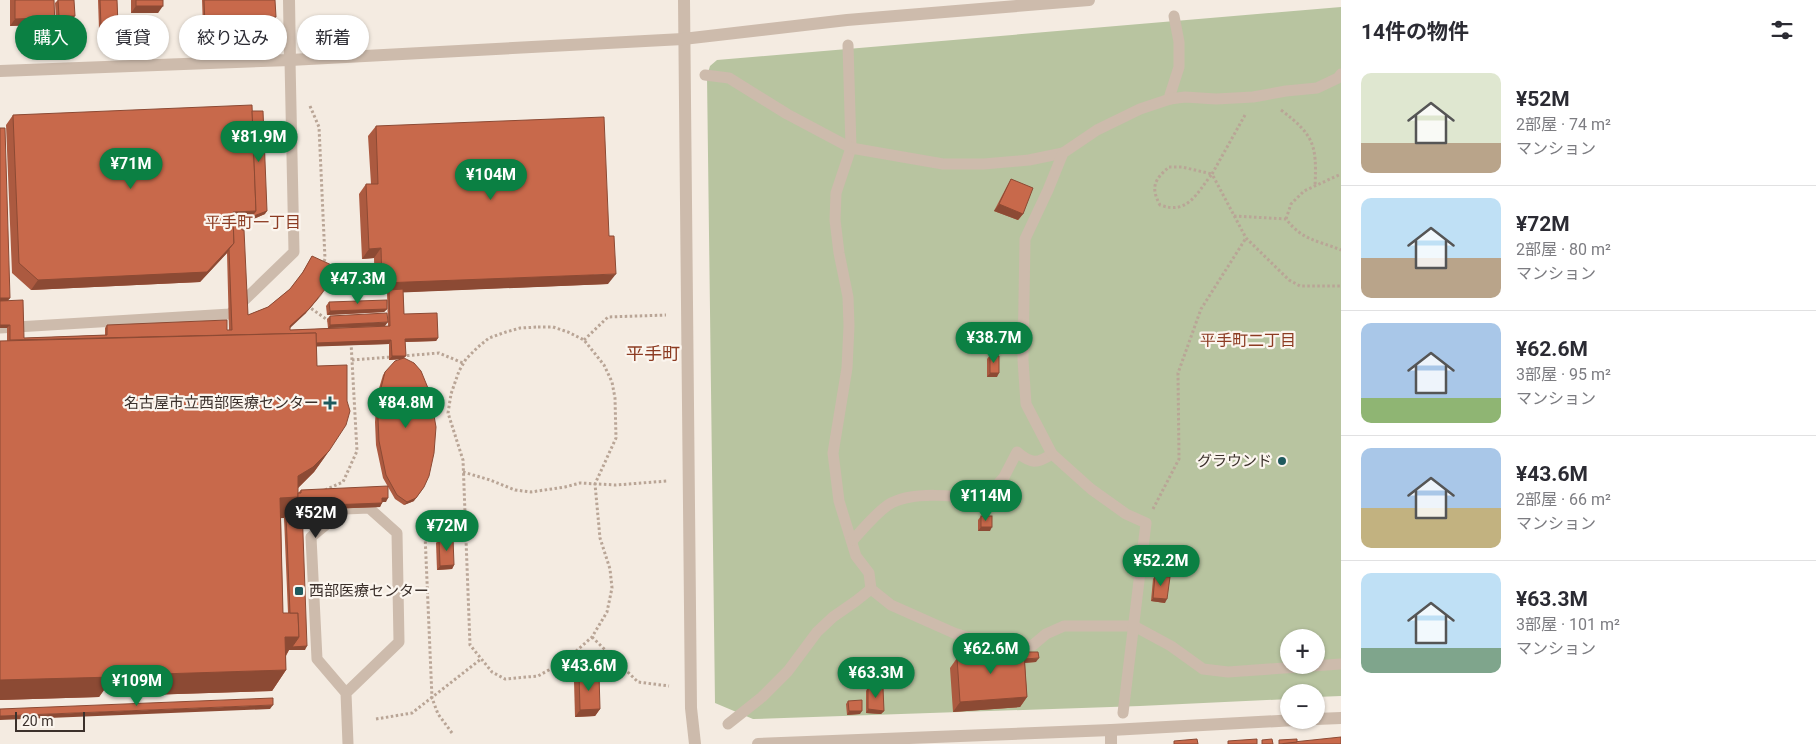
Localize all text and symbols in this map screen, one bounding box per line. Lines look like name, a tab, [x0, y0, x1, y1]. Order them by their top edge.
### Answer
chip: 購入	[15, 15, 87, 60]
chip: 賃貸	[97, 15, 169, 60]
chip: 絞り込み	[179, 15, 287, 60]
chip: 新着	[297, 15, 369, 60]
icon: filters	[1768, 16, 1796, 44]
text: 14件の物件	[1361, 20, 1469, 44]
text: ¥52M	[1516, 87, 1570, 111]
icon: home	[1401, 93, 1461, 153]
text: 2部屋 · 74 m²	[1516, 115, 1611, 134]
pin: ¥81.9M	[218, 120, 300, 163]
text: ¥81.9M	[232, 127, 286, 146]
text: マンション	[1516, 139, 1596, 158]
pin: ¥71M	[101, 148, 161, 190]
text: ¥71M	[111, 154, 151, 173]
pin: ¥104M	[456, 158, 526, 201]
text: ¥104M	[466, 165, 516, 184]
text: ¥72M	[1516, 212, 1570, 236]
district label: 平手町一丁目	[205, 213, 301, 232]
icon: home	[1401, 218, 1461, 278]
text: 2部屋 · 80 m²	[1516, 240, 1611, 259]
pin: ¥47.3M	[317, 262, 399, 305]
text: マンション	[1516, 264, 1596, 283]
text: ¥47.3M	[331, 269, 385, 288]
pin: ¥38.7M	[953, 322, 1035, 364]
text: ¥38.7M	[967, 328, 1021, 347]
district label: 平手町二丁目	[1200, 331, 1296, 350]
text: ¥62.6M	[1516, 337, 1588, 361]
district label: 平手町	[626, 343, 680, 364]
icon: home	[1401, 343, 1461, 403]
text: 3部屋 · 95 m²	[1516, 365, 1611, 384]
pin: ¥84.8M	[365, 386, 447, 429]
text: マンション	[1516, 389, 1596, 408]
text: ¥84.8M	[379, 393, 433, 412]
place label: 名古屋市立西部医療センター	[124, 394, 319, 412]
marker: 名古屋市立西部医療センター	[323, 396, 337, 410]
place label: グラウンド	[1197, 452, 1272, 470]
marker: グラウンド	[1276, 455, 1288, 467]
text: ¥43.6M	[1516, 462, 1588, 486]
icon: home	[1401, 468, 1461, 528]
pin: ¥114M	[951, 480, 1021, 522]
text: ¥114M	[961, 486, 1011, 505]
text: 2部屋 · 66 m²	[1516, 490, 1611, 509]
pin: ¥52M	[286, 496, 346, 539]
text: ¥52M	[296, 503, 336, 522]
pin: ¥72M	[417, 510, 477, 552]
text: マンション	[1516, 514, 1596, 533]
text: ¥72M	[427, 516, 467, 535]
pin: ¥52.2M	[1120, 544, 1202, 587]
text: ¥52.2M	[1134, 551, 1188, 570]
place label: 西部医療センター	[309, 582, 429, 600]
marker: 西部医療センター	[293, 585, 305, 597]
text: ¥63.3M	[1516, 587, 1588, 611]
icon: home	[1401, 593, 1461, 653]
text: 3部屋 · 101 m²	[1516, 615, 1620, 634]
map controls	[1280, 629, 1325, 729]
button: +	[1280, 629, 1325, 674]
pin: ¥62.6M	[950, 632, 1032, 675]
text: ¥62.6M	[964, 639, 1018, 658]
text: マンション	[1516, 639, 1596, 658]
pin: ¥43.6M	[548, 650, 630, 692]
text: ¥43.6M	[562, 656, 616, 675]
pin: ¥63.3M	[835, 656, 917, 699]
text: ¥63.3M	[849, 663, 903, 682]
pin: ¥109M	[102, 664, 172, 707]
text: ¥109M	[112, 671, 162, 690]
button: −	[1280, 684, 1325, 729]
scale bar	[15, 709, 85, 732]
text: 20 m	[22, 713, 54, 729]

